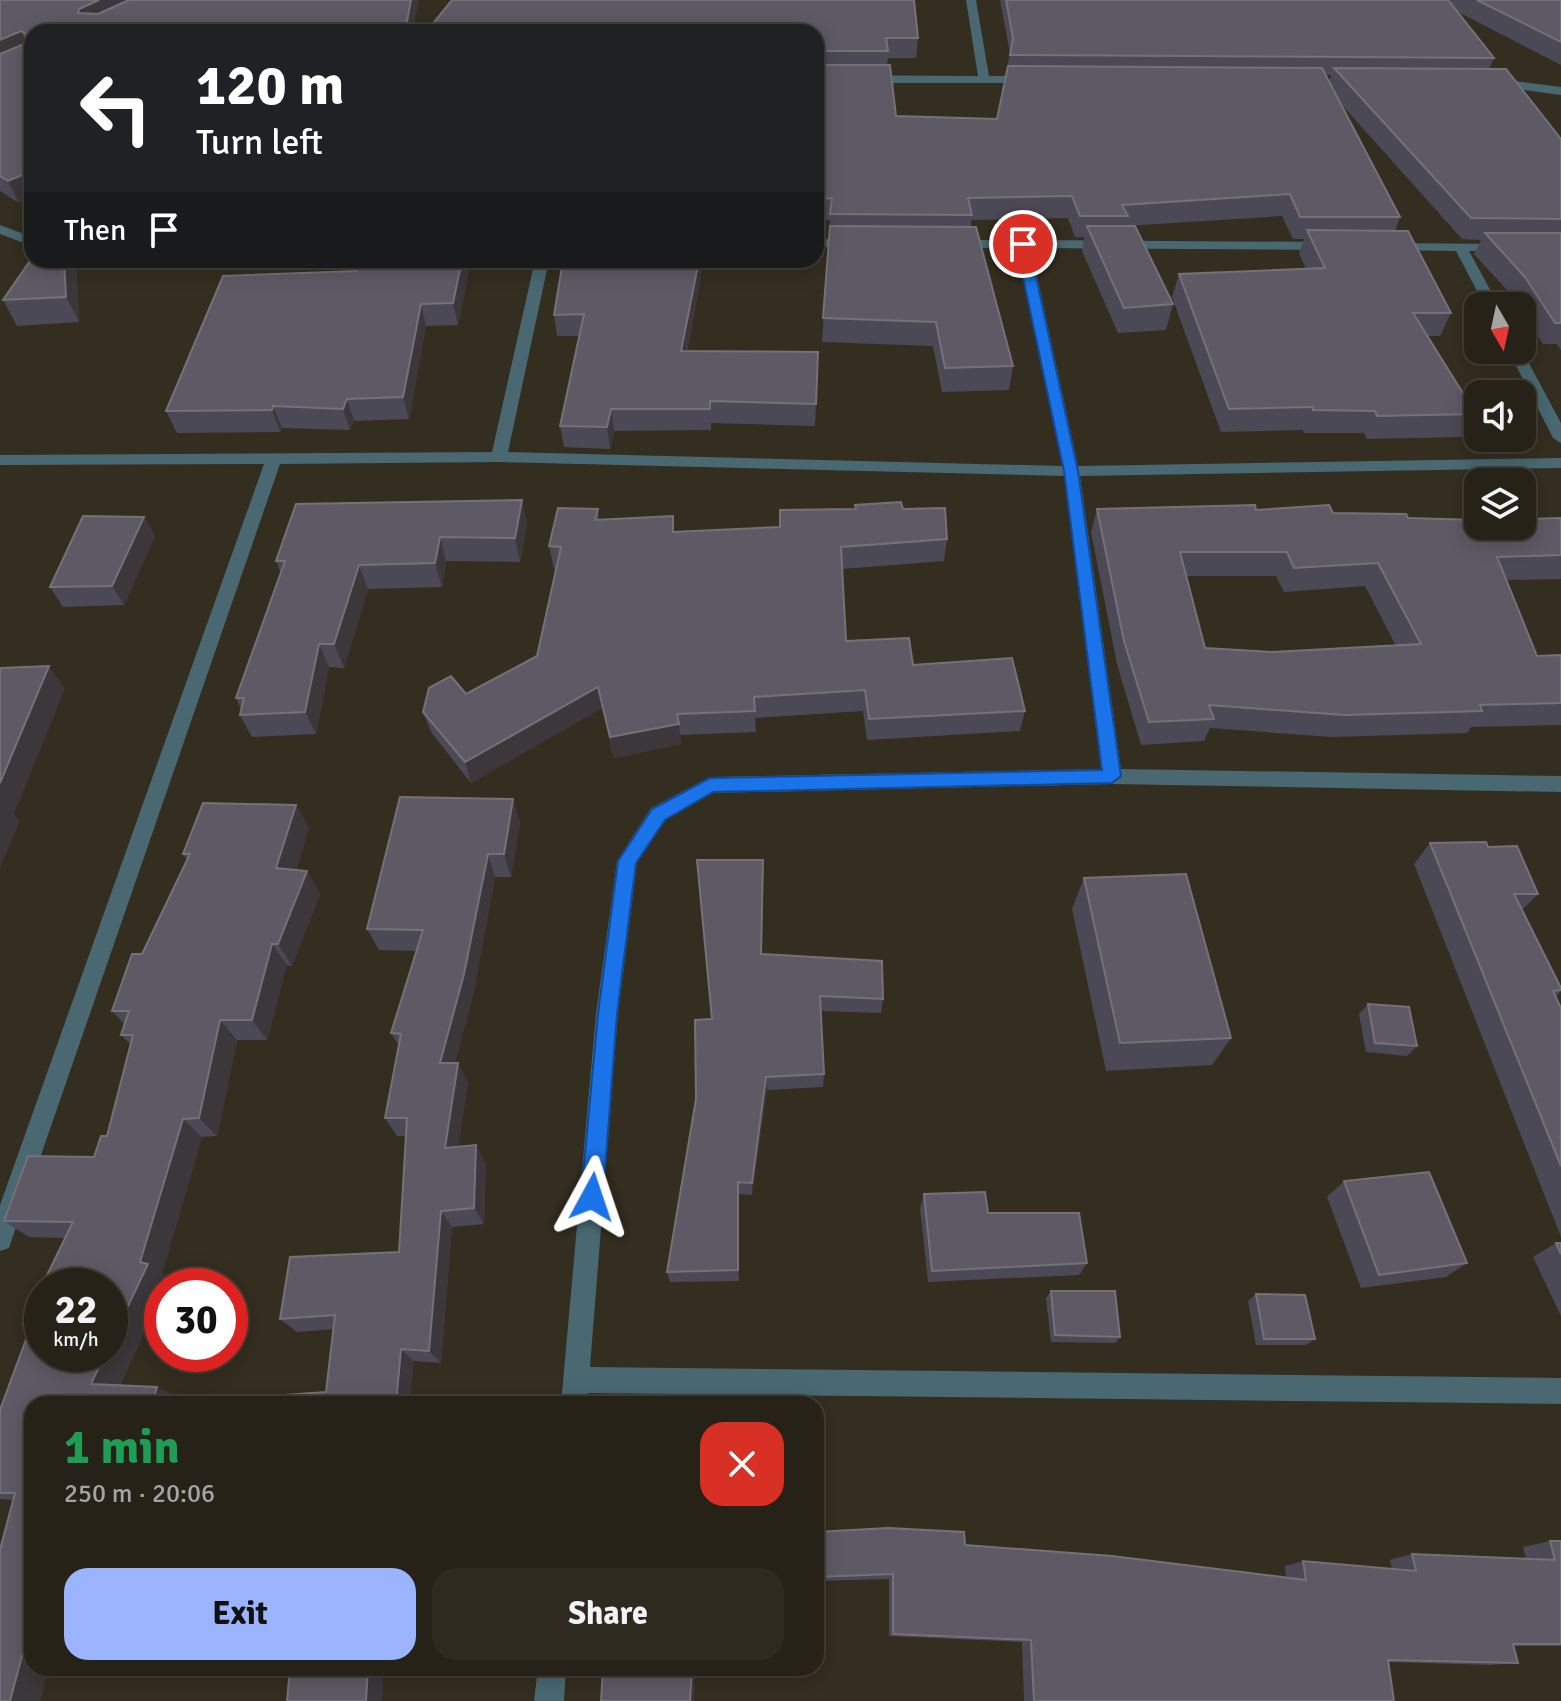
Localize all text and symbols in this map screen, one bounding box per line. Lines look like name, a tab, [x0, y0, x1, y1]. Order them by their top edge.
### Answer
text: 120 m	[196, 51, 344, 120]
icon: left	[64, 56, 168, 160]
text: Turn left	[196, 120, 323, 165]
icon: arrive	[142, 208, 186, 252]
pin	[989, 210, 1057, 278]
text: Then	[64, 212, 126, 249]
icon: arrive	[1001, 222, 1045, 266]
north arrow	[1464, 292, 1536, 364]
map controls	[1464, 292, 1536, 540]
button: sound	[1464, 380, 1536, 452]
button: layers	[1464, 468, 1536, 540]
position arrow	[550, 1155, 634, 1239]
speed limit sign: 30	[144, 1268, 248, 1372]
text: 22	[54, 1285, 98, 1335]
text: km/h	[53, 1327, 99, 1352]
text: 1 min	[64, 1418, 180, 1477]
button: close	[700, 1422, 784, 1506]
text: 250 m · 20:06	[64, 1478, 215, 1510]
button: Exit	[64, 1568, 416, 1660]
button: Share	[432, 1568, 784, 1660]

